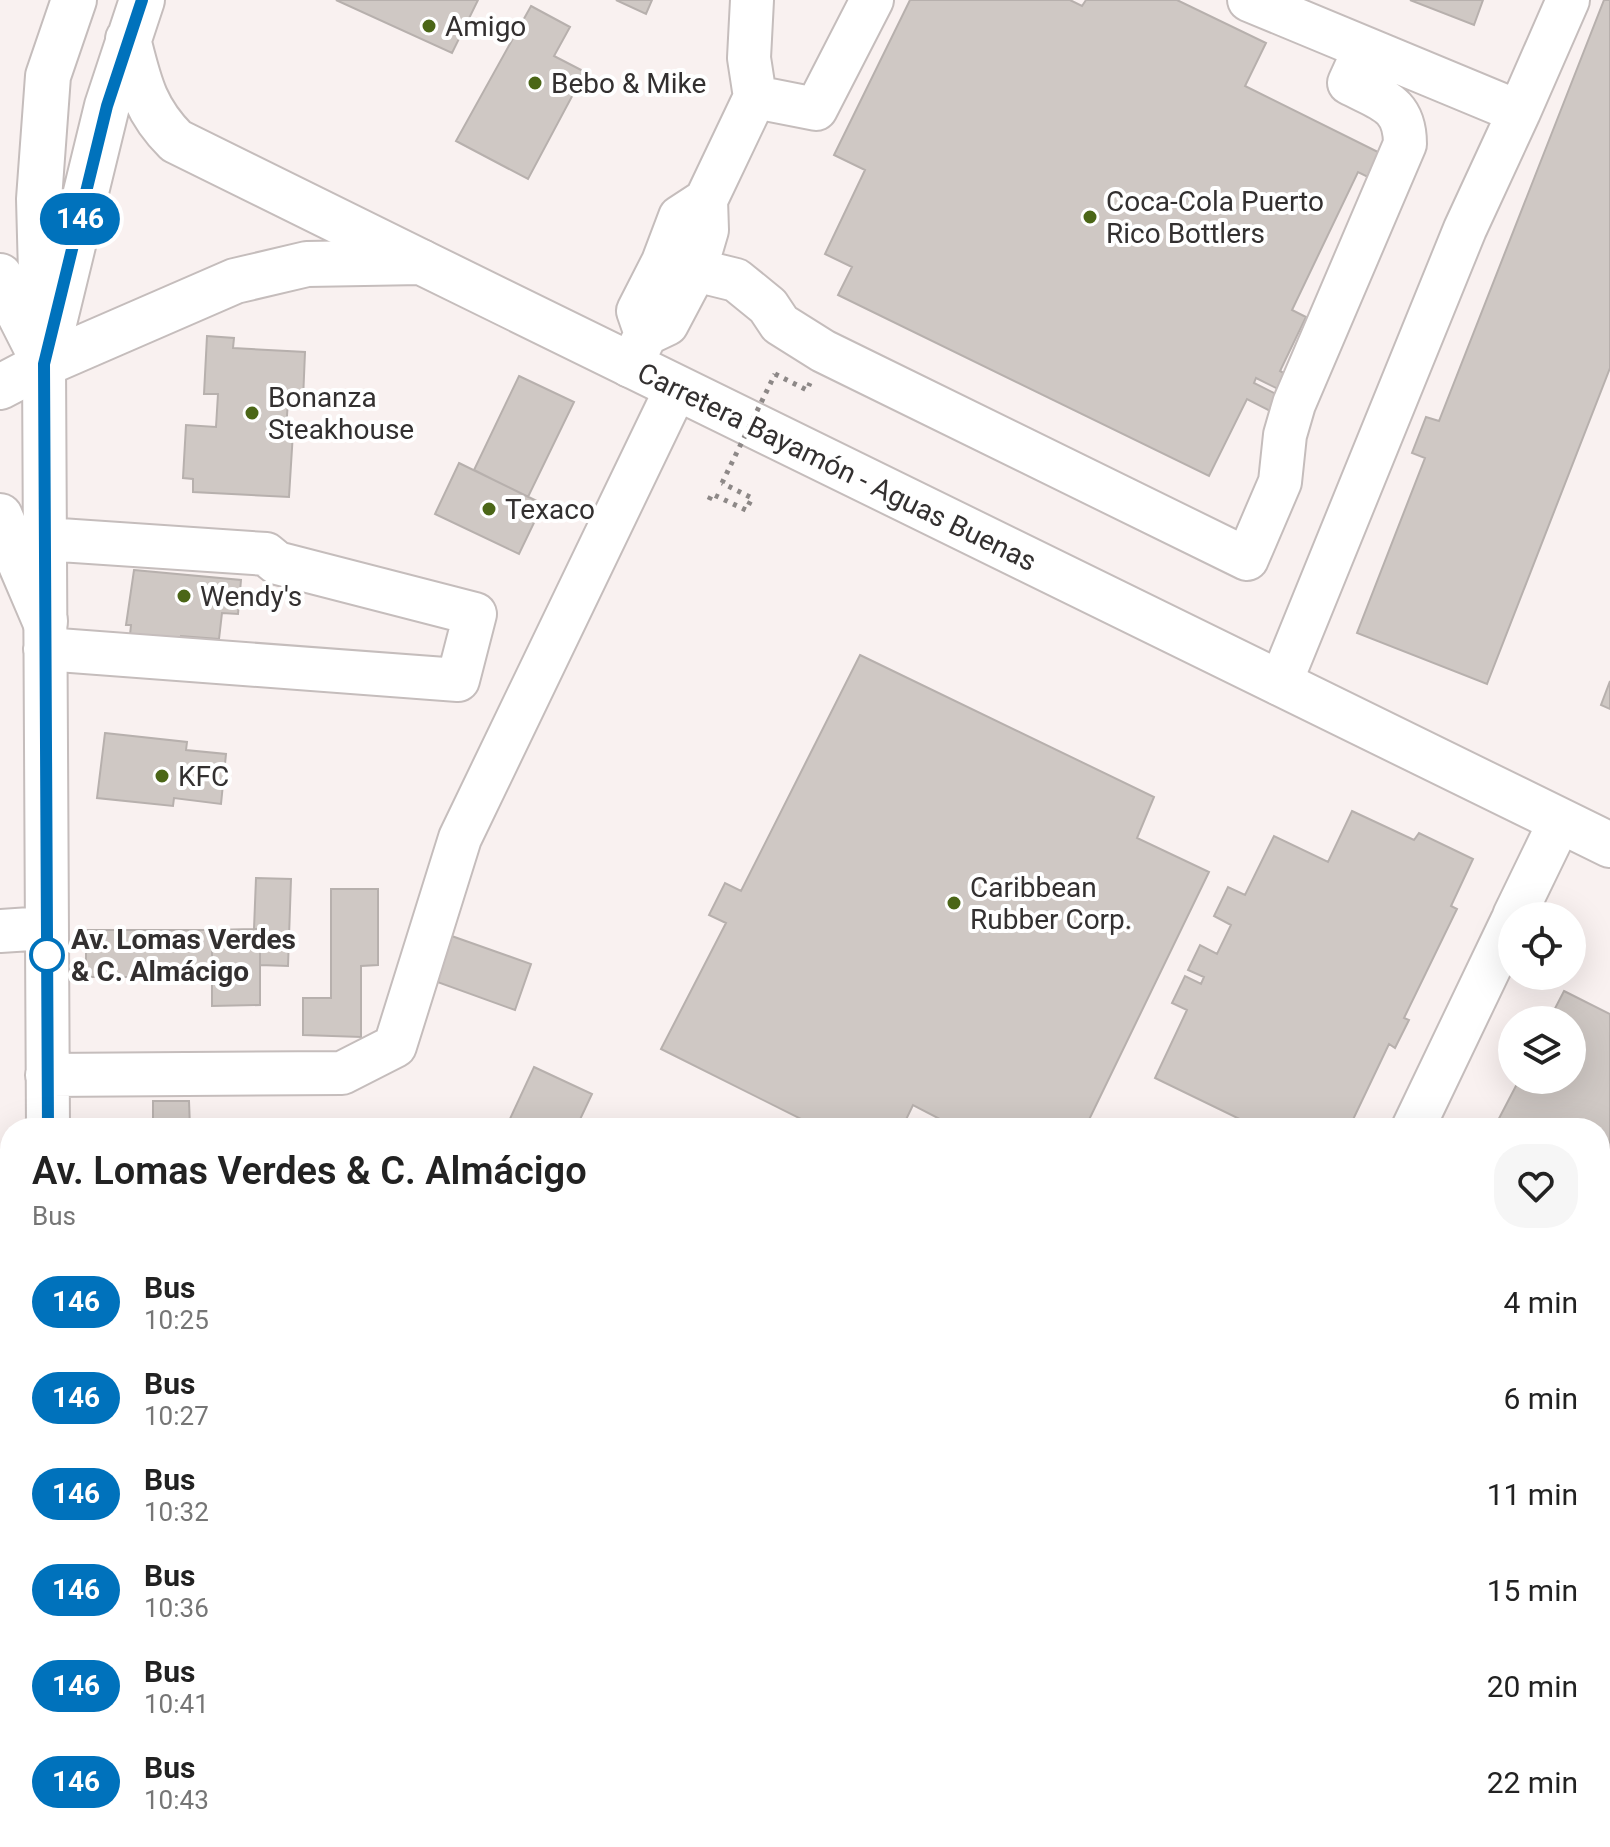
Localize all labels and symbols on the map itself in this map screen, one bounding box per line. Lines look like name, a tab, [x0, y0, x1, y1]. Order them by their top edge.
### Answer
place label: Amigo	[445, 10, 526, 43]
marker: Amigo	[420, 17, 438, 35]
place label: Bebo & Mike	[551, 67, 706, 100]
marker: Bebo & Mike	[526, 74, 544, 92]
place label: Coca-Cola Puerto Rico Bottlers	[1106, 185, 1324, 250]
line badge: 146	[34, 193, 126, 245]
marker: Coca-Cola Puerto Rico Bottlers	[1081, 208, 1099, 226]
street label: Carretera Bayamón - Aguas Buenas	[632, 356, 1042, 578]
place label: Bonanza Steakhouse	[268, 381, 414, 446]
marker: Bonanza Steakhouse	[243, 404, 261, 422]
place label: Texaco	[505, 493, 595, 526]
marker: Texaco	[480, 500, 498, 518]
place label: Wendy's	[200, 580, 302, 613]
marker: Wendy's	[175, 587, 193, 605]
place label: KFC	[178, 760, 229, 793]
marker: KFC	[153, 767, 171, 785]
place label: Caribbean Rubber Corp.	[970, 871, 1132, 936]
marker: Caribbean Rubber Corp.	[945, 894, 963, 912]
place label: Av. Lomas Verdes & C. Almácigo	[71, 923, 296, 988]
marker: Av. Lomas Verdes & C. Almácigo	[30, 938, 64, 972]

